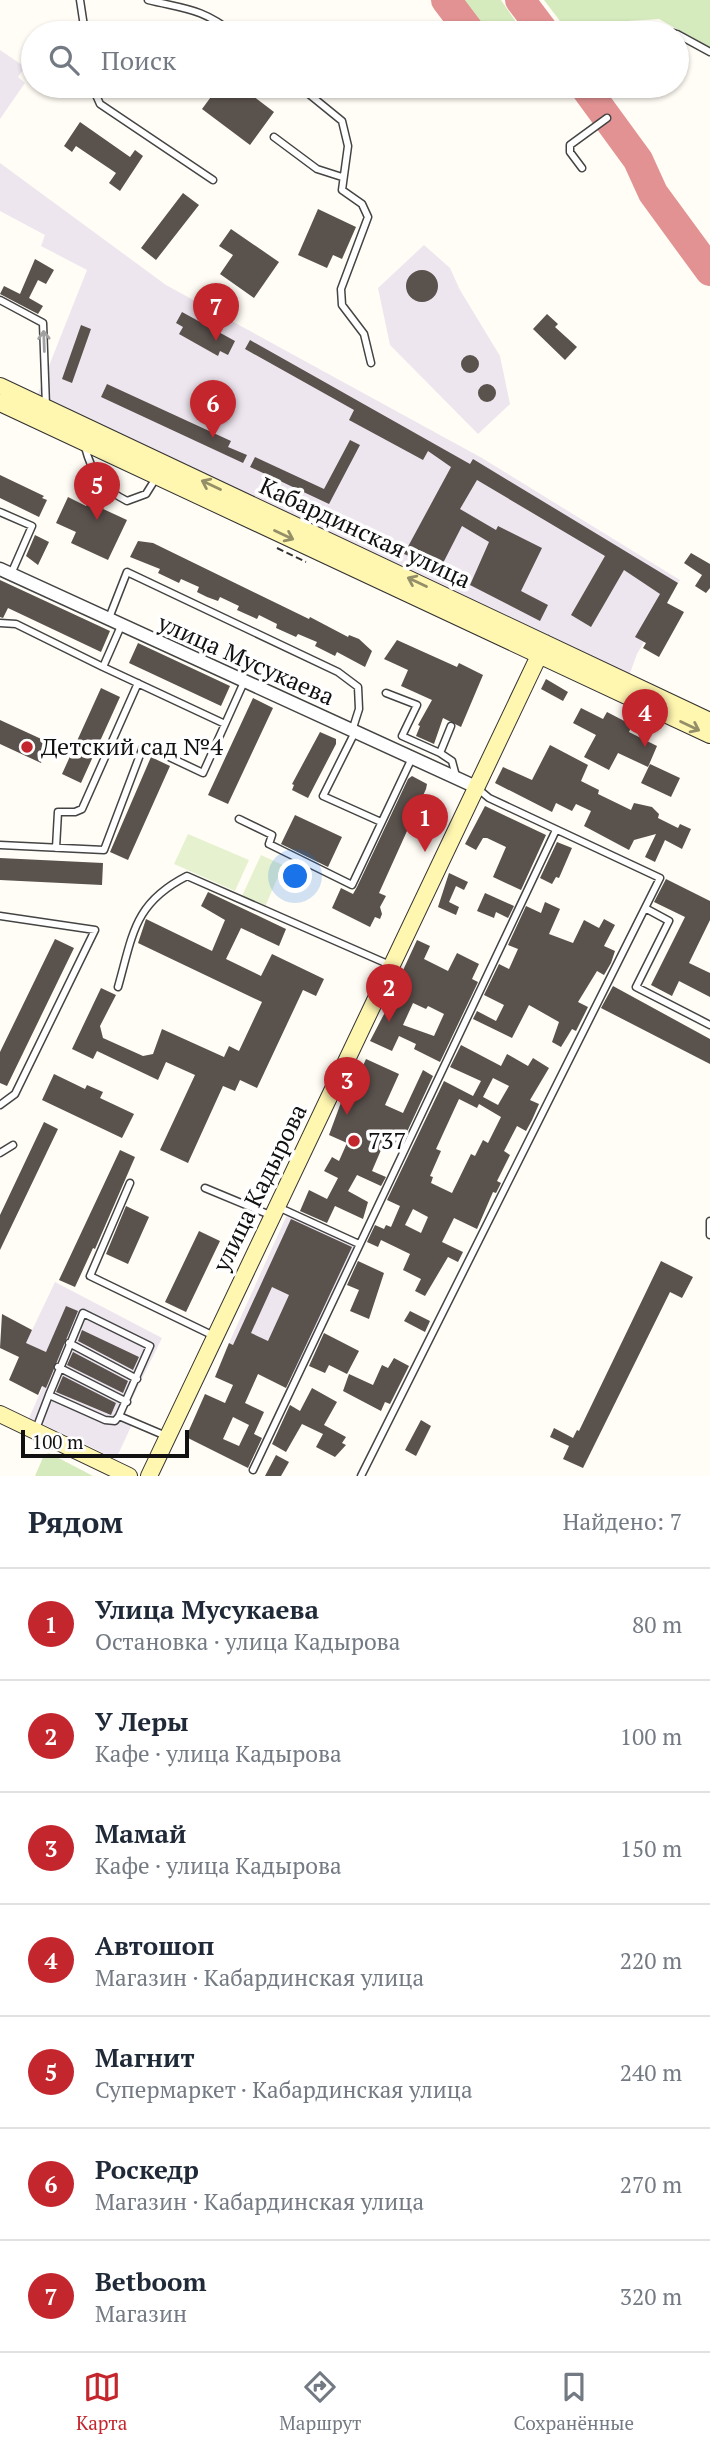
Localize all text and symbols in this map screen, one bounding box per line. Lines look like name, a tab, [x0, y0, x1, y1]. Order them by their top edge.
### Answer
search box	[21, 21, 689, 98]
icon: search	[45, 41, 83, 79]
text: Поиск	[101, 43, 176, 77]
pin: 7	[193, 283, 239, 341]
one-way arrow	[37, 330, 51, 353]
pin: 6	[190, 380, 236, 438]
pin: 5	[74, 462, 120, 520]
street label: Кабардинская улица	[254, 469, 476, 595]
one-way arrow	[201, 478, 222, 492]
one-way arrow	[273, 529, 294, 542]
one-way arrow	[407, 575, 428, 588]
street label: улица Мусукаева	[152, 605, 340, 712]
pin: 4	[622, 689, 668, 747]
one-way arrow	[679, 719, 700, 733]
place label: Детский сад №4	[41, 730, 223, 762]
marker: Детский сад №4	[19, 739, 35, 755]
pin: 1	[402, 794, 448, 852]
your location	[278, 859, 312, 893]
pin: 2	[366, 964, 412, 1022]
pin: 3	[324, 1057, 370, 1115]
street label: улица Кадырова	[204, 1098, 314, 1278]
place label: 737	[368, 1124, 406, 1156]
marker: 737	[346, 1133, 362, 1149]
scale bar	[21, 1427, 189, 1459]
text: 100 m	[32, 1429, 83, 1454]
text: Рядом	[28, 1502, 123, 1542]
text: Найдено: 7	[563, 1506, 682, 1537]
text: Улица Мусукаева	[95, 1592, 319, 1626]
text: 1	[45, 1609, 58, 1640]
text: 80 m	[632, 1609, 682, 1640]
text: Остановка · улица Кадырова	[95, 1626, 400, 1657]
text: У Леры	[95, 1704, 189, 1738]
text: 2	[45, 1721, 58, 1752]
text: 100 m	[620, 1721, 682, 1752]
text: Кафе · улица Кадырова	[95, 1738, 342, 1769]
text: Мамай	[95, 1816, 186, 1850]
text: 3	[45, 1833, 58, 1864]
text: 150 m	[620, 1833, 682, 1864]
text: Кафе · улица Кадырова	[95, 1850, 342, 1881]
text: Автошоп	[95, 1928, 214, 1962]
text: 4	[45, 1945, 58, 1976]
text: 220 m	[620, 1945, 682, 1976]
text: Магазин · Кабардинская улица	[95, 1962, 424, 1993]
text: Магнит	[95, 2040, 195, 2074]
text: 5	[45, 2057, 58, 2088]
text: 240 m	[620, 2057, 682, 2088]
text: Супермаркет · Кабардинская улица	[95, 2074, 473, 2105]
text: Роскедр	[95, 2152, 199, 2186]
text: 6	[45, 2169, 58, 2200]
text: 270 m	[620, 2169, 682, 2200]
text: Магазин · Кабардинская улица	[95, 2186, 424, 2217]
text: Betboom	[95, 2264, 206, 2298]
text: 7	[45, 2281, 58, 2312]
text: 320 m	[620, 2281, 682, 2312]
text: Магазин	[95, 2298, 187, 2329]
tab: Карта	[76, 2368, 127, 2435]
tab: Маршрут	[279, 2368, 362, 2435]
tab: Сохранённые	[514, 2368, 634, 2435]

